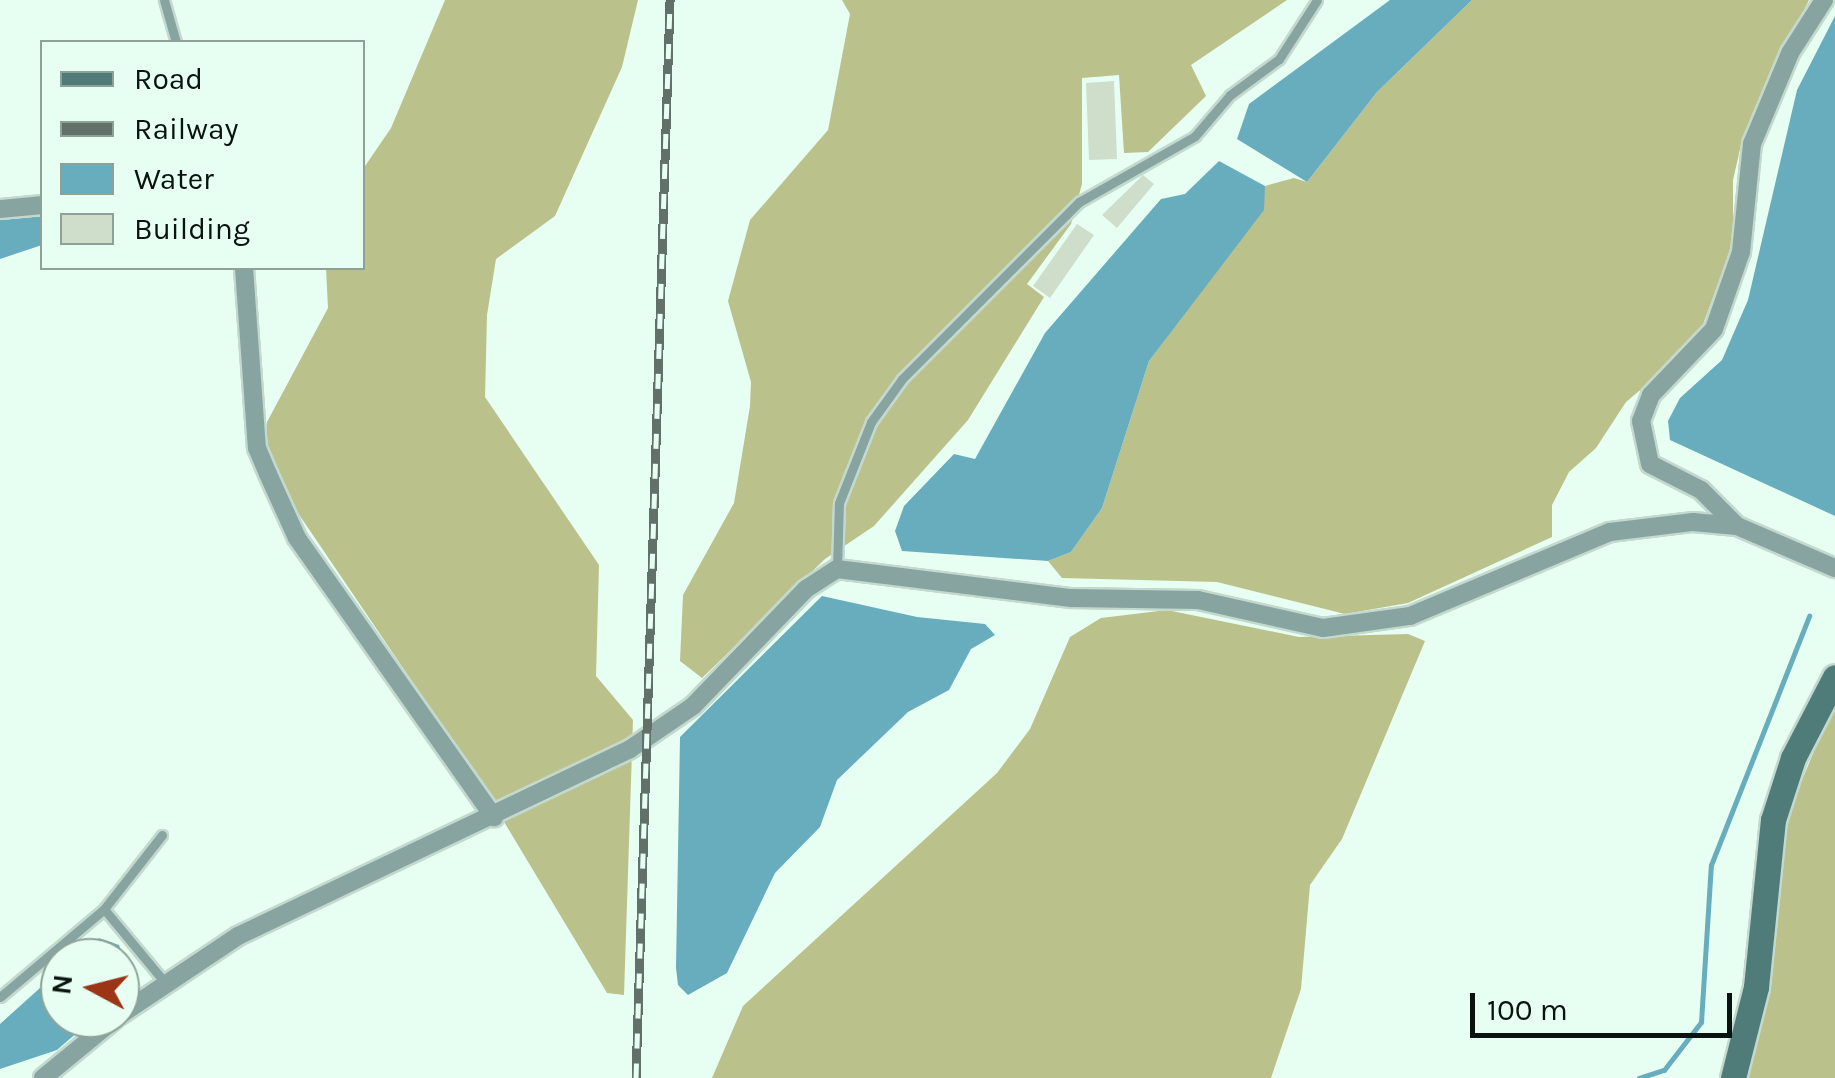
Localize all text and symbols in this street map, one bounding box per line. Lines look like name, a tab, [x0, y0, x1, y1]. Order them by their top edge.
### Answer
legend	[40, 40, 365, 270]
text: Road	[134, 61, 203, 97]
text: Railway	[134, 111, 238, 147]
text: Water	[134, 161, 214, 197]
text: Building	[134, 211, 250, 247]
north arrow	[40, 938, 140, 1038]
text: N	[44, 973, 79, 997]
scale bar	[1475, 973, 1738, 1035]
text: 100 m	[1487, 992, 1568, 1028]

